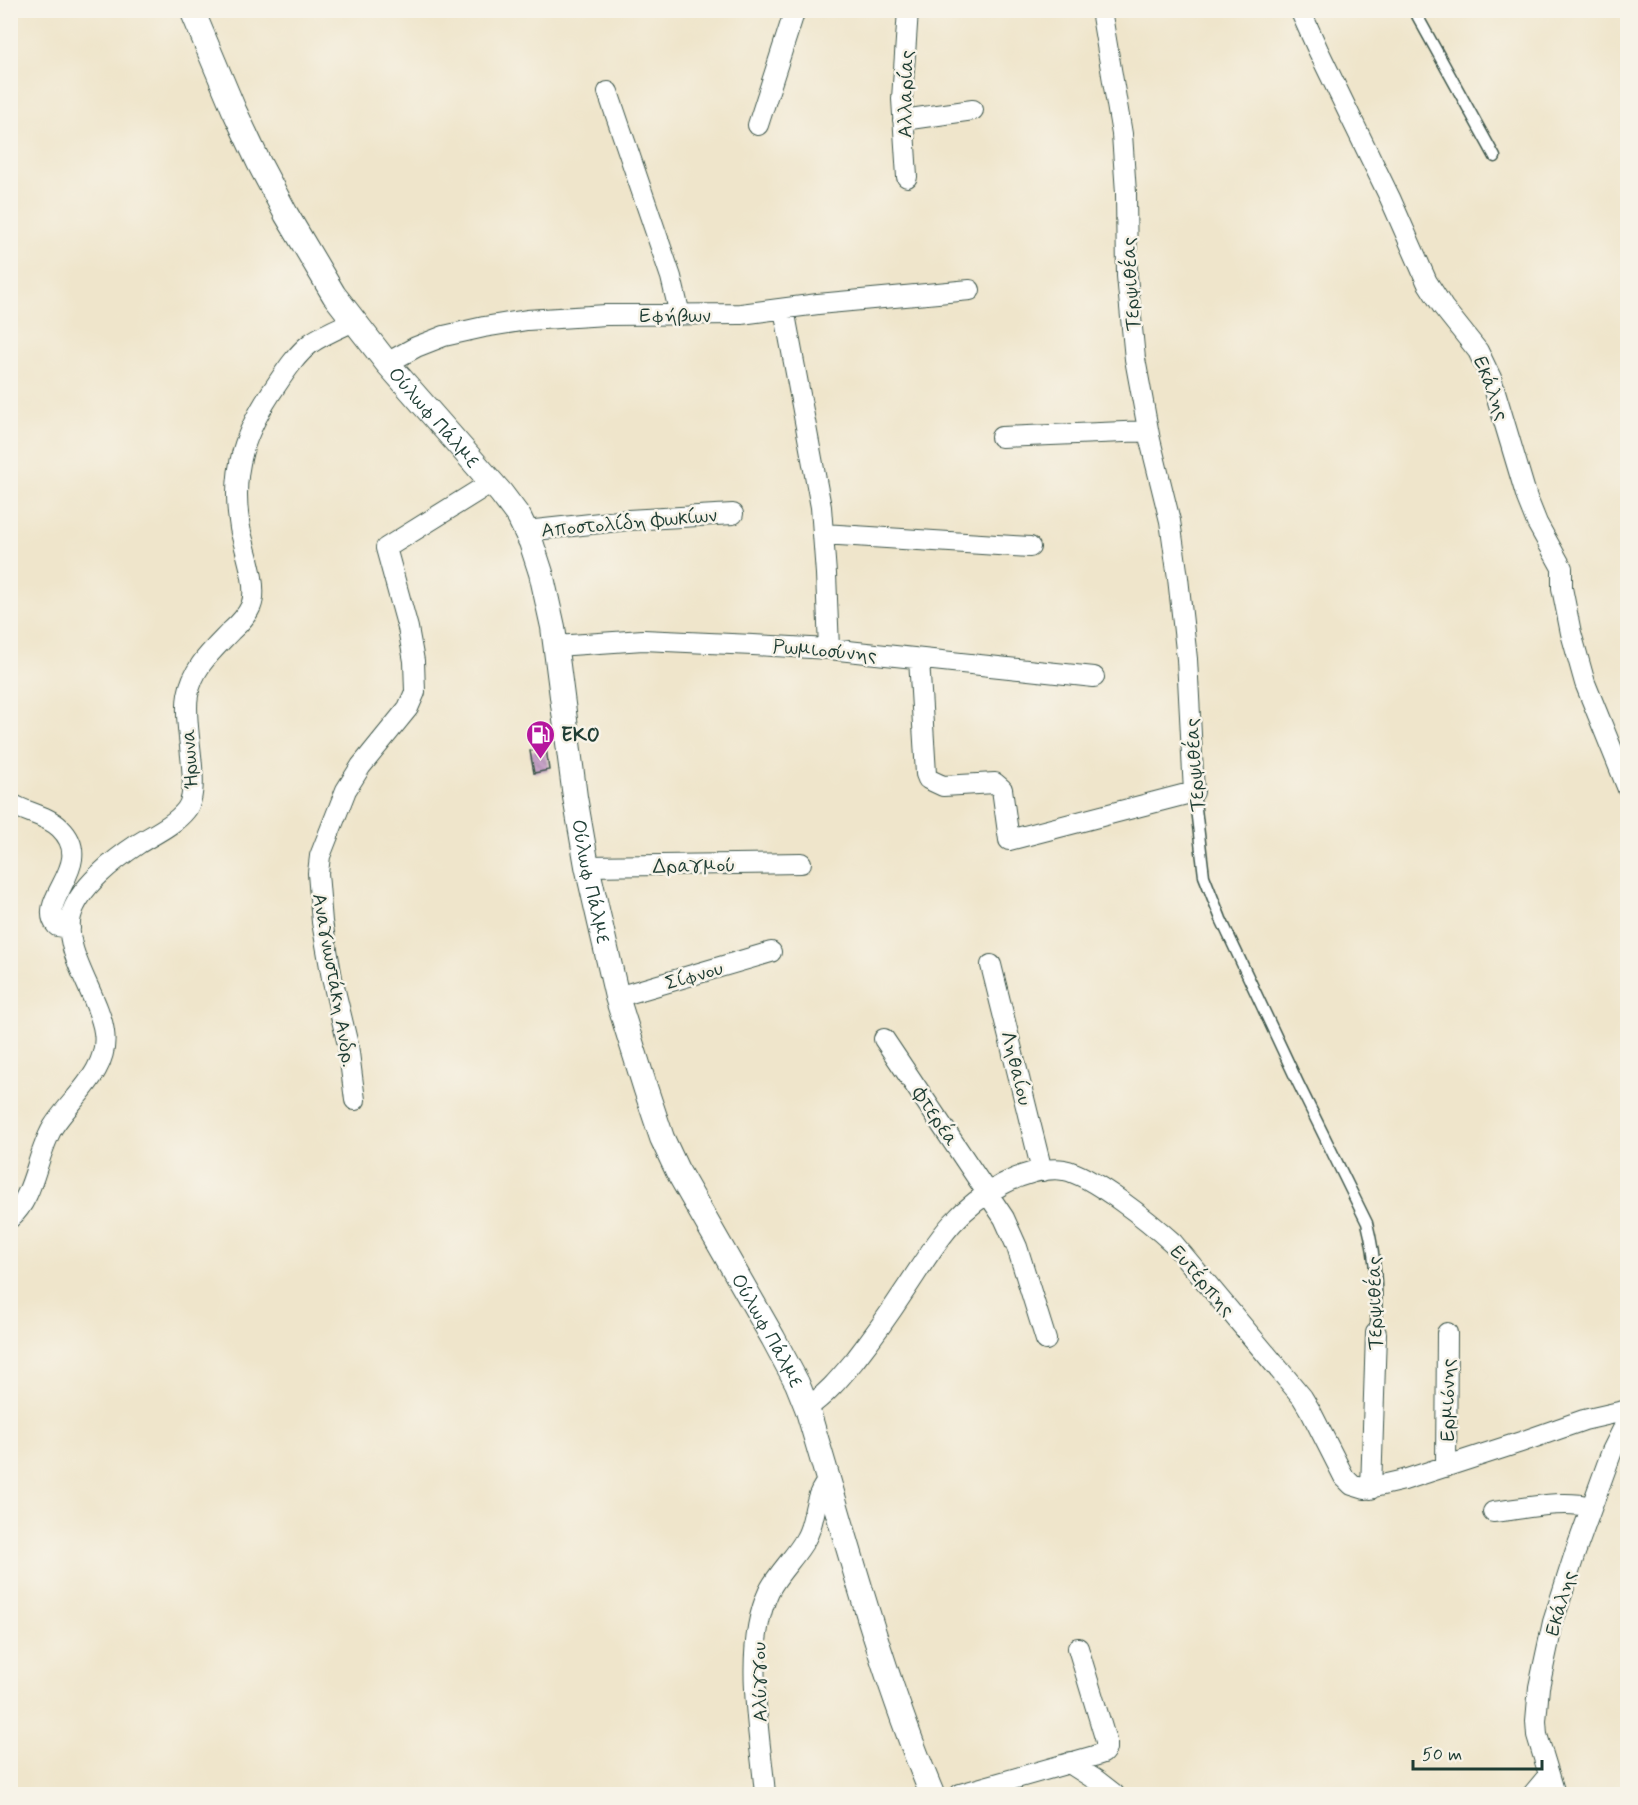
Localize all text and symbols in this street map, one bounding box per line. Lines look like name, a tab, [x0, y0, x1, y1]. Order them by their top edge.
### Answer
street label: Αλλαρίας	[892, 50, 921, 138]
street label: Τερψιθέας	[1116, 236, 1147, 331]
street label: Εφήβων	[639, 303, 711, 330]
street label: Εκάλης	[1466, 352, 1515, 425]
street label: Ούλωφ Πάλμε	[381, 361, 485, 475]
street label: Αποστολίδη Φωκίων	[540, 502, 718, 545]
street label: Ρωμιοσύνης	[772, 634, 878, 670]
street label: Τερψιθέας	[1179, 717, 1212, 813]
fuel station icon: EKO	[524, 718, 556, 760]
place label: EKO	[561, 722, 600, 749]
street label: Ήρωνα	[175, 728, 206, 790]
street label: Ούλωφ Πάλμε	[564, 817, 616, 947]
street label: Δραγμού	[652, 852, 736, 881]
street label: Αναγνωστάκη Ανδρ.	[305, 891, 362, 1069]
street label: Σίφνου	[662, 955, 726, 998]
street label: Ληθαίου	[993, 1028, 1038, 1108]
street label: Φτερέα	[904, 1081, 965, 1152]
street label: Ευτέρπης	[1163, 1239, 1241, 1323]
street label: Τερψιθέας	[1361, 1256, 1390, 1350]
street label: Ούλωφ Πάλμε	[724, 1269, 809, 1393]
street label: Ερμιόνης	[1435, 1358, 1462, 1442]
street label: Εκάλης	[1539, 1567, 1584, 1639]
street label: Αλύγγου	[746, 1642, 775, 1722]
scale bar	[1413, 1733, 1542, 1771]
text: 50 m	[1422, 1743, 1462, 1767]

